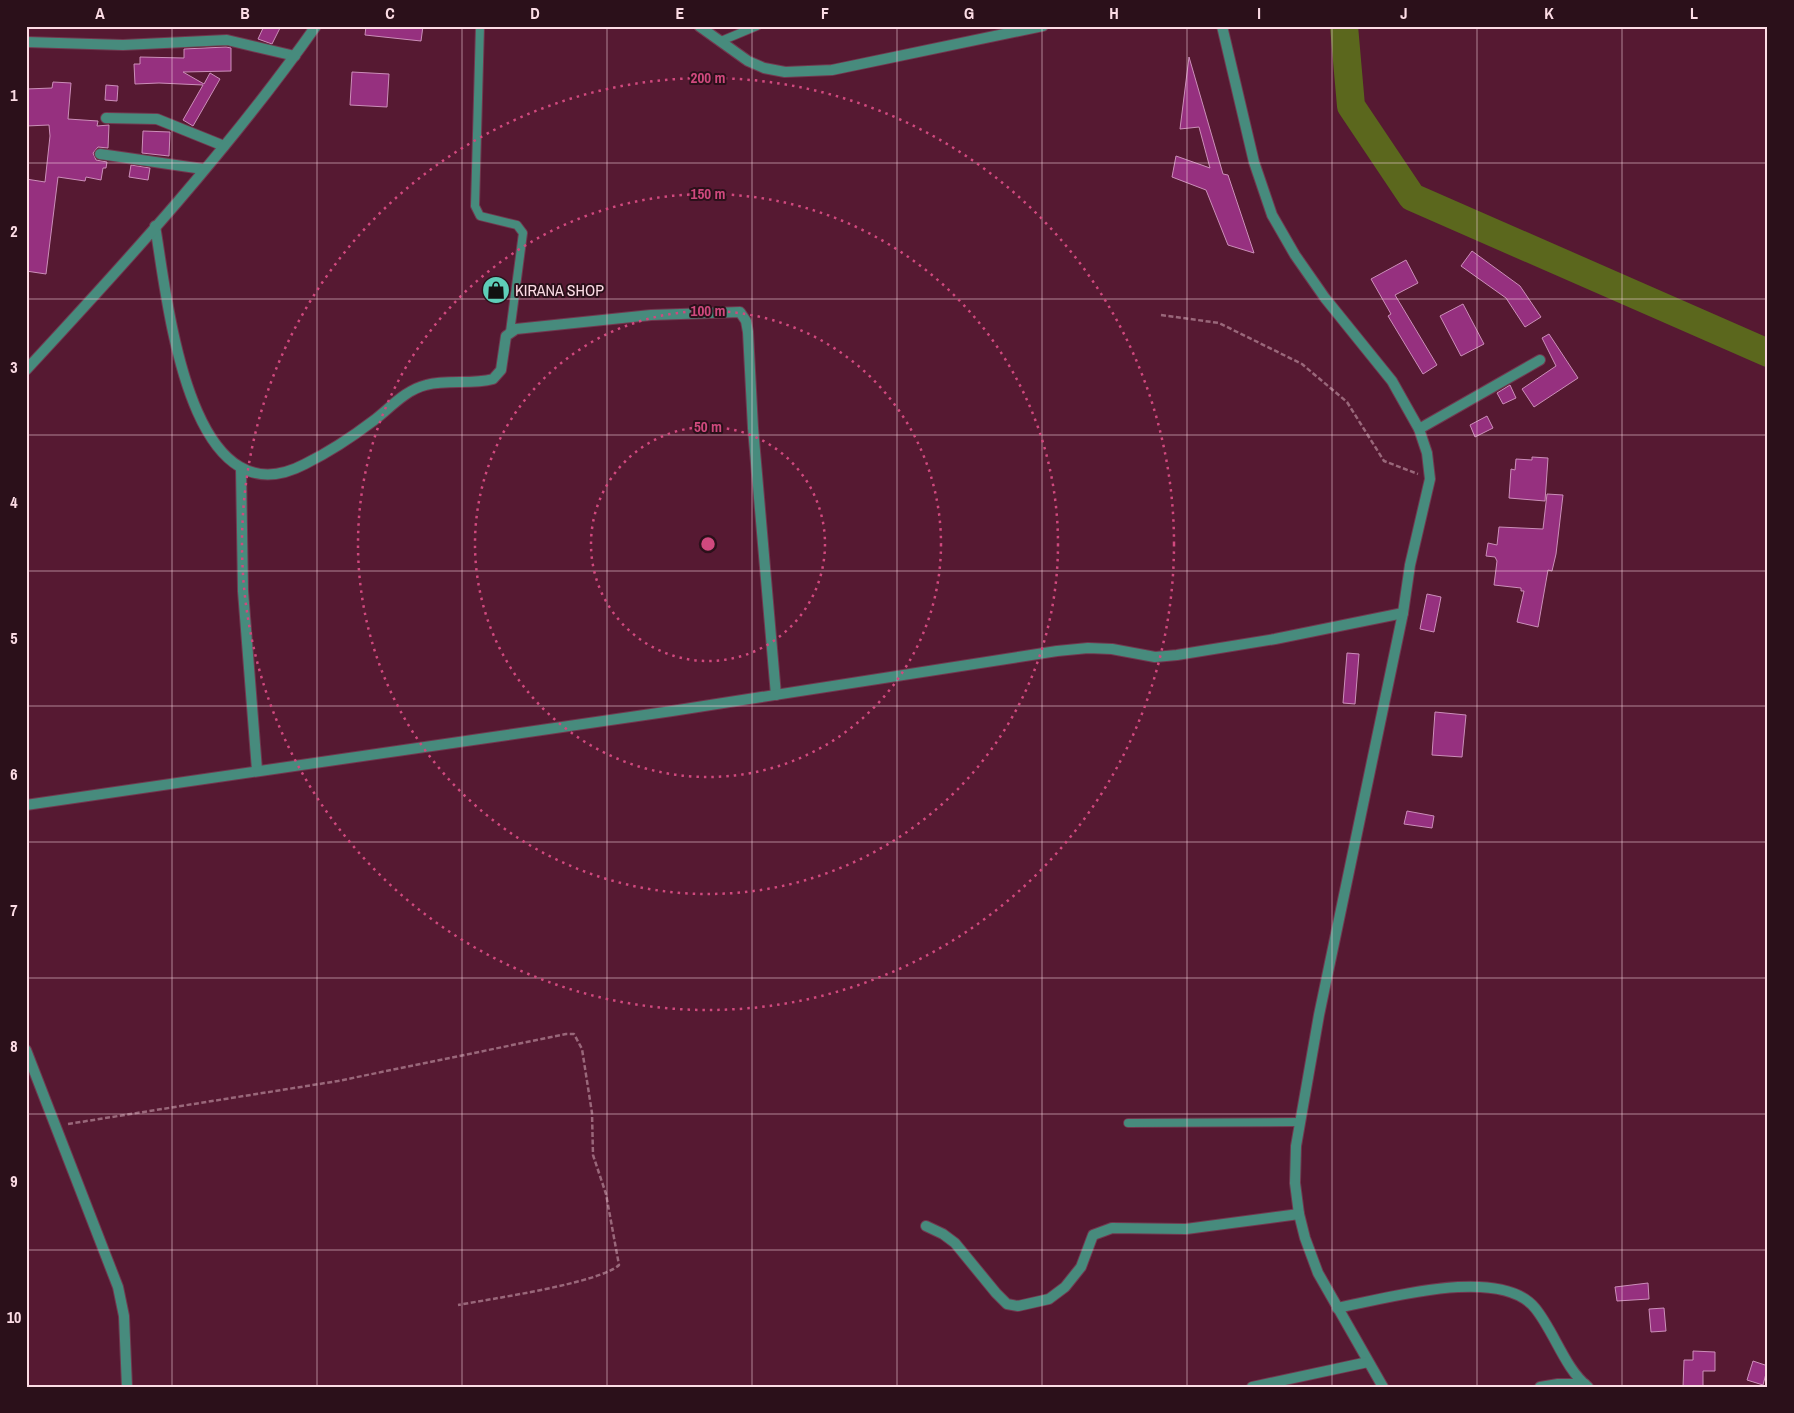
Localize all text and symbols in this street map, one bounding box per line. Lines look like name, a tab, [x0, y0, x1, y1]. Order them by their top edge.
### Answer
text: A	[95, 2, 105, 24]
text: B	[240, 2, 250, 24]
text: C	[385, 2, 395, 24]
text: D	[530, 2, 540, 24]
text: E	[676, 2, 685, 24]
text: F	[821, 2, 829, 24]
text: G	[964, 2, 974, 24]
text: H	[1109, 2, 1119, 24]
text: I	[1257, 2, 1261, 24]
text: J	[1400, 2, 1408, 24]
text: K	[1544, 2, 1554, 24]
text: L	[1690, 2, 1698, 24]
text: 200 m	[691, 67, 725, 88]
text: 1	[10, 84, 18, 106]
text: 150 m	[691, 183, 725, 204]
text: 2	[10, 220, 18, 242]
shop icon: KIRANA SHOP	[481, 275, 511, 305]
place label: KIRANA SHOP	[515, 279, 604, 301]
text: 100 m	[691, 300, 725, 321]
text: 3	[10, 356, 18, 378]
text: 50 m	[694, 416, 722, 437]
text: 4	[10, 491, 18, 513]
centre of rings	[699, 535, 717, 553]
text: 5	[10, 627, 18, 649]
text: 6	[10, 763, 18, 785]
text: 7	[10, 899, 18, 921]
text: 8	[10, 1035, 18, 1057]
text: 9	[10, 1170, 18, 1192]
text: 10	[7, 1306, 21, 1328]

